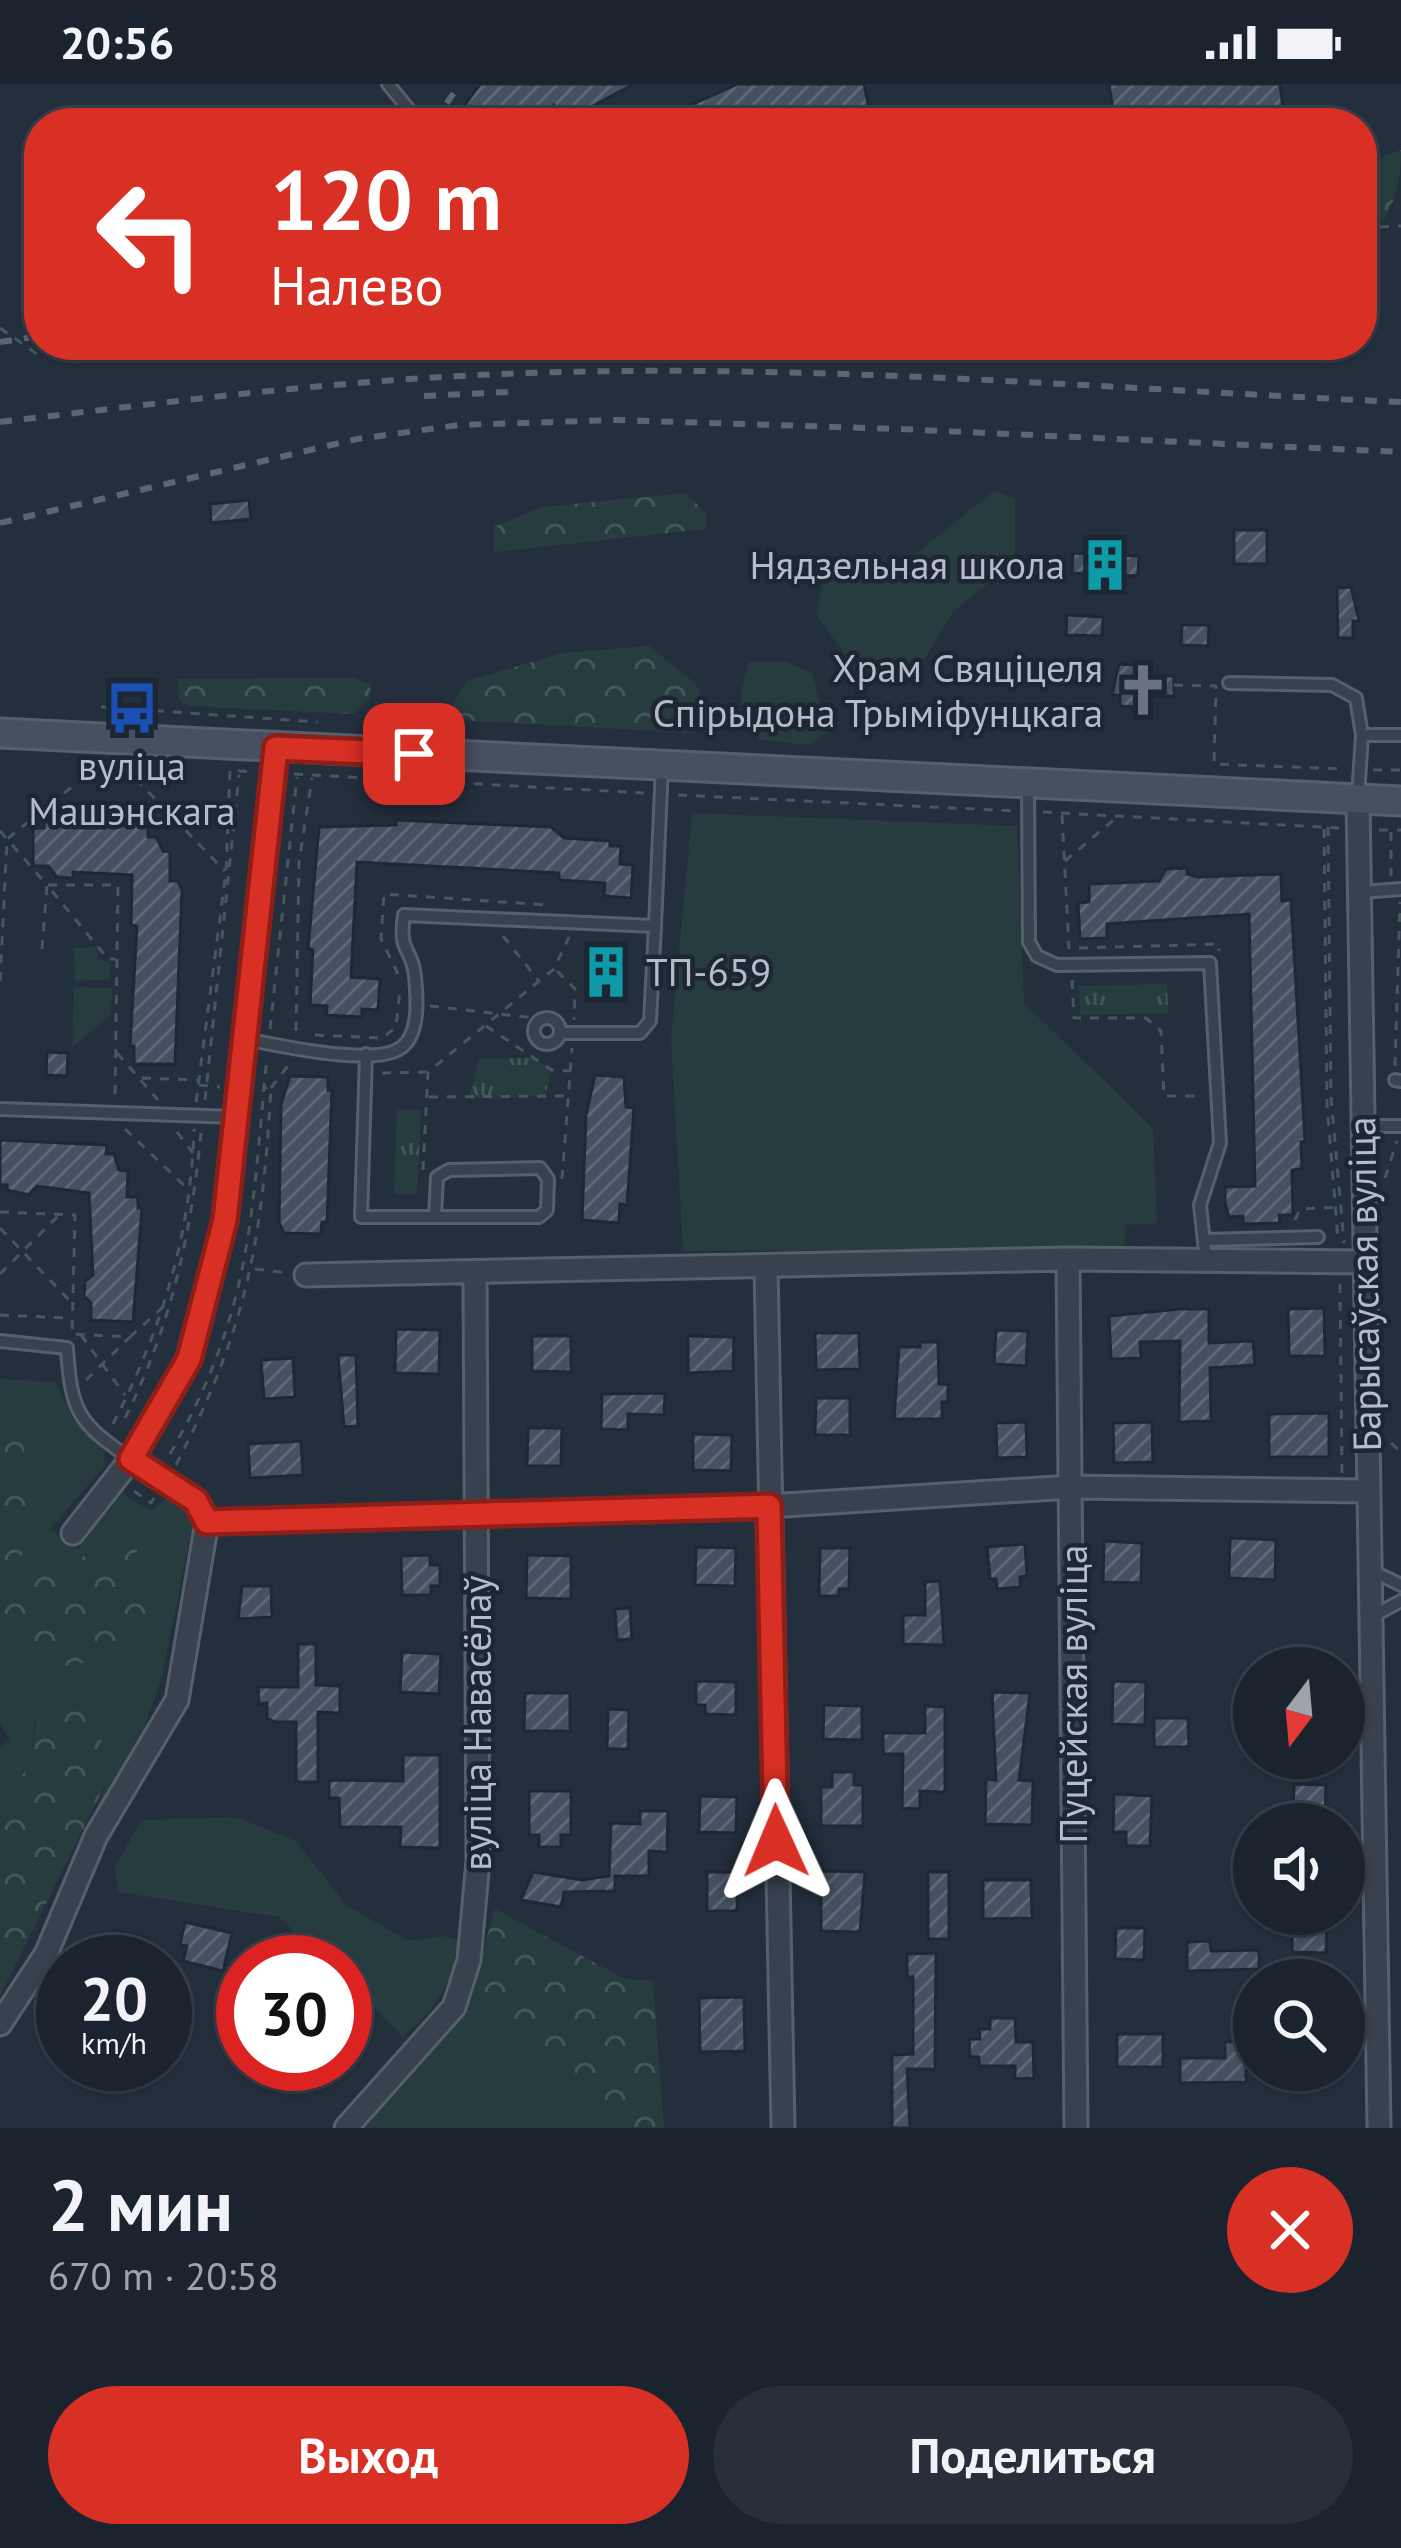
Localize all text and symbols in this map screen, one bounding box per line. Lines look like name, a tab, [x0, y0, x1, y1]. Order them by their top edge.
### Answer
text: 20:56	[60, 13, 174, 71]
text: 120 m	[270, 144, 502, 253]
icon: left	[72, 156, 228, 312]
text: Налево	[270, 250, 444, 320]
building icon: Нядзельная школа	[1076, 536, 1134, 594]
place label: Нядзельная школа	[749, 539, 1065, 590]
place label: Храм Свяціцеля Спірыдона Трыміфунцкага	[653, 642, 1103, 738]
church icon: Храм Свяціцеля Спірыдона Трыміфунцкага	[1114, 661, 1172, 719]
bus stop icon: вуліца Машэнскага	[103, 679, 161, 737]
pin	[363, 703, 465, 805]
icon: arrive	[381, 721, 447, 787]
place label: вуліца Машэнскага	[28, 740, 236, 836]
building icon: ТП-659	[577, 943, 635, 1001]
place label: ТП-659	[646, 946, 771, 997]
street label: Барысаўская вуліца	[1335, 1116, 1392, 1452]
street label: Пуцейская вуліца	[1047, 1545, 1098, 1843]
street label: вуліца Навасёлаў	[451, 1575, 502, 1871]
north arrow	[1233, 1647, 1365, 1779]
map controls	[1233, 1647, 1365, 2091]
position arrow	[713, 1778, 839, 1904]
button: sound	[1233, 1803, 1365, 1935]
speed limit sign: 30	[216, 1935, 372, 2091]
text: 20	[80, 1959, 148, 2037]
button: search	[1233, 1959, 1365, 2091]
text: km/h	[81, 2023, 147, 2062]
text: 2 мин	[48, 2158, 233, 2251]
button: close	[1227, 2167, 1353, 2293]
text: 670 m · 20:58	[48, 2250, 279, 2301]
button: Выход	[48, 2386, 689, 2524]
button: Поделиться	[713, 2386, 1353, 2524]

